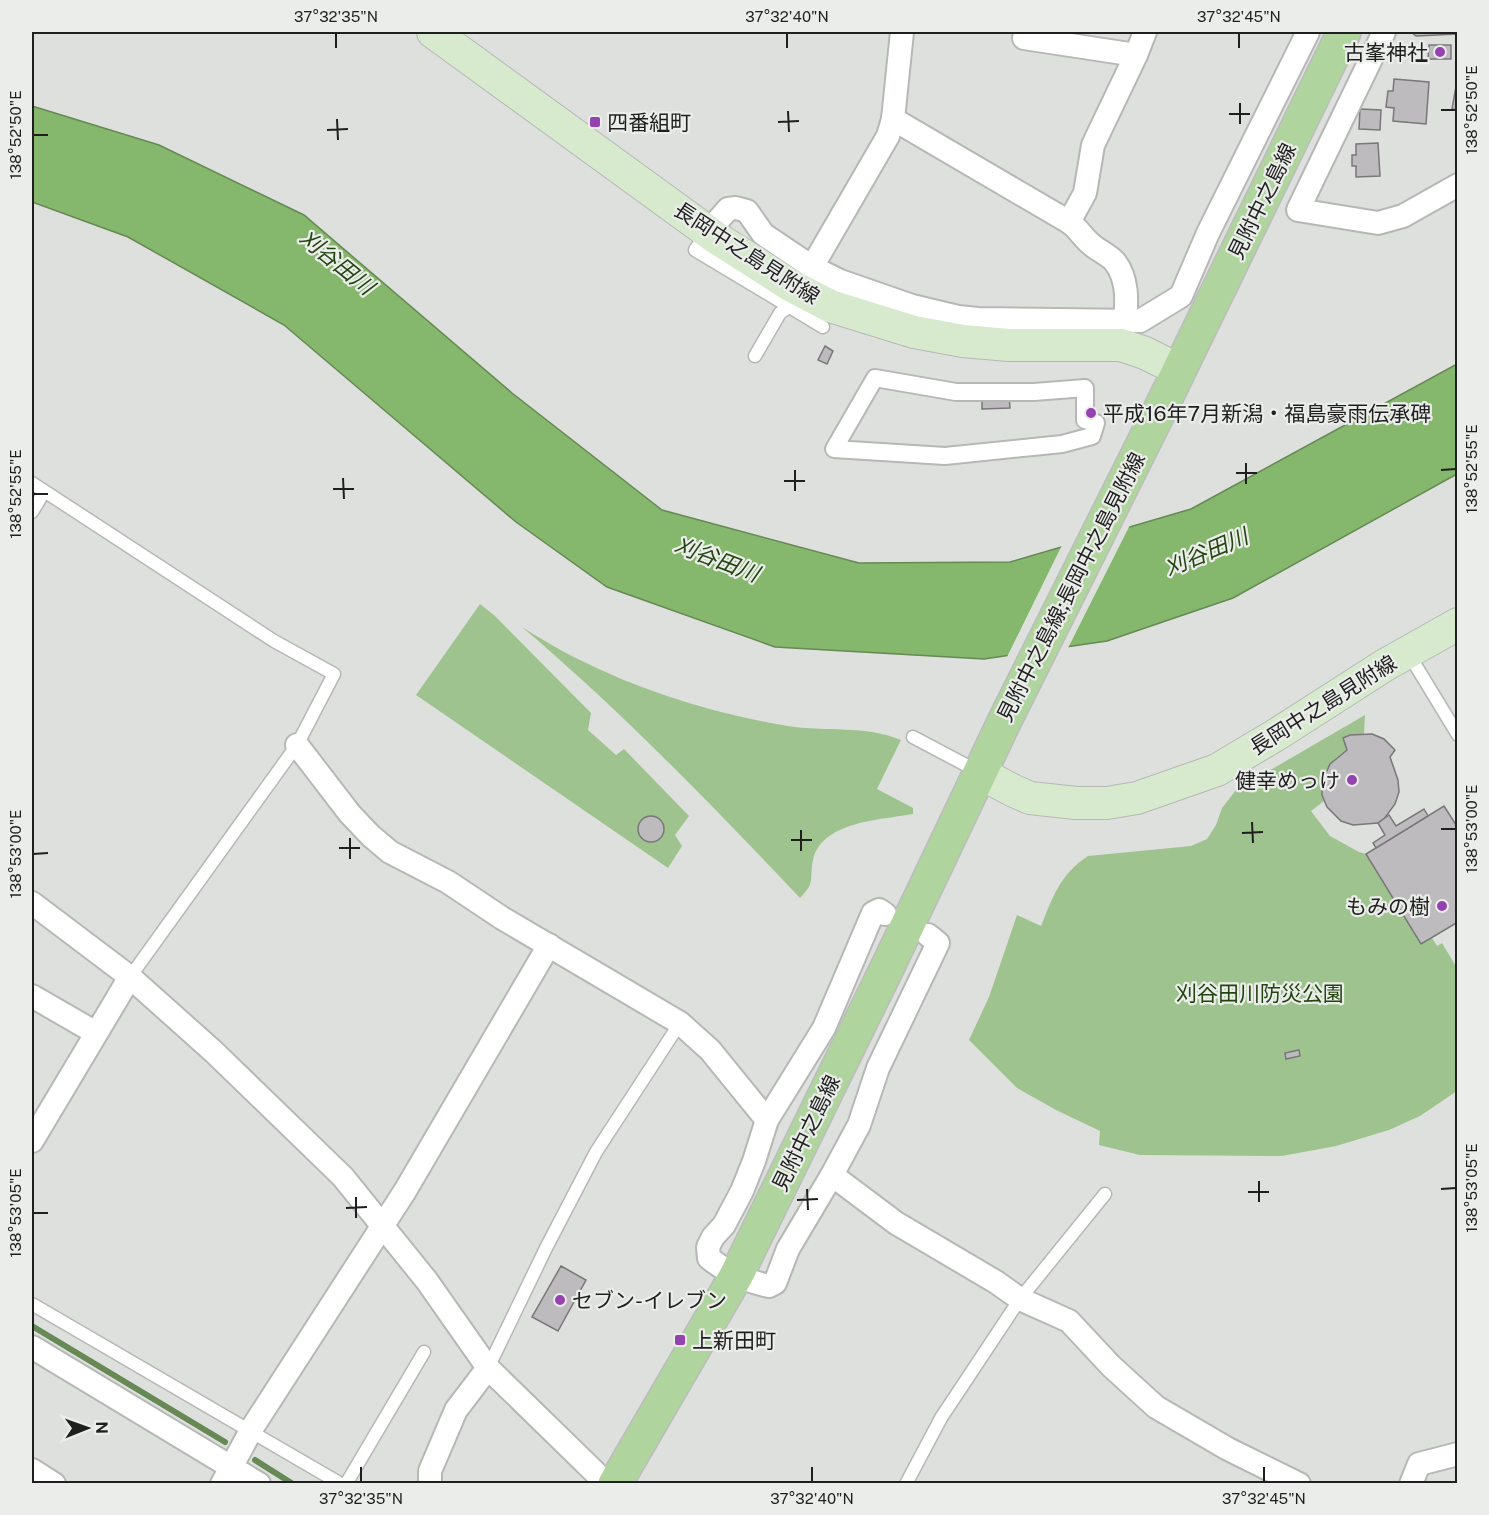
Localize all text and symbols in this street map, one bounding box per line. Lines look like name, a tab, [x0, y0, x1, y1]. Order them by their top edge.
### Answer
text: 37°32'35"N	[294, 8, 378, 25]
text: 37°32'40"N	[745, 8, 829, 25]
text: 37°32'45"N	[1197, 8, 1281, 25]
place label: 古峯神社	[1344, 40, 1428, 65]
marker: 古峯神社	[1433, 45, 1447, 59]
text: 138°52'50"E	[1463, 66, 1480, 154]
text: 138°52'50"E	[7, 91, 24, 179]
place label: 四番組町	[607, 110, 691, 135]
marker: 四番組町	[588, 115, 602, 129]
street label: 見附中之島線	[1223, 139, 1301, 263]
street label: 長岡中之島見附線	[670, 197, 824, 309]
water label: 刈谷田川	[295, 224, 381, 301]
place label: 平成16年7月新潟・福島豪雨伝承碑	[1103, 401, 1431, 426]
marker: 平成16年7月新潟・福島豪雨伝承碑	[1084, 406, 1098, 420]
text: 138°52'55"E	[1463, 424, 1480, 514]
street label: 見附中之島線;長岡中之島見附線	[992, 448, 1150, 726]
text: 138°52'55"E	[7, 449, 24, 539]
water label: 刈谷田川	[1160, 522, 1253, 581]
water label: 刈谷田川	[671, 531, 765, 588]
street label: 長岡中之島見附線	[1245, 650, 1401, 760]
place label: 健幸めっけ	[1235, 768, 1340, 793]
marker: 健幸めっけ	[1345, 773, 1359, 787]
text: 138°53'00"E	[1463, 785, 1480, 873]
text: 138°53'00"E	[7, 810, 24, 898]
place label: もみの樹	[1346, 894, 1430, 919]
marker: もみの樹	[1435, 899, 1449, 913]
park label: 刈谷田川防災公園	[1176, 981, 1344, 1006]
street label: 見附中之島線	[767, 1071, 845, 1195]
text: 138°53'05"E	[1463, 1143, 1480, 1233]
text: 138°53'05"E	[7, 1168, 24, 1258]
place label: セブン-イレブン	[572, 1288, 727, 1313]
marker: セブン-イレブン	[553, 1293, 567, 1307]
place label: 上新田町	[692, 1328, 776, 1353]
marker: 上新田町	[673, 1333, 687, 1347]
north arrow	[57, 1398, 117, 1458]
text: N	[92, 1421, 111, 1434]
text: 37°32'35"N	[319, 1490, 403, 1507]
text: 37°32'40"N	[770, 1490, 854, 1507]
text: 37°32'45"N	[1222, 1490, 1306, 1507]

